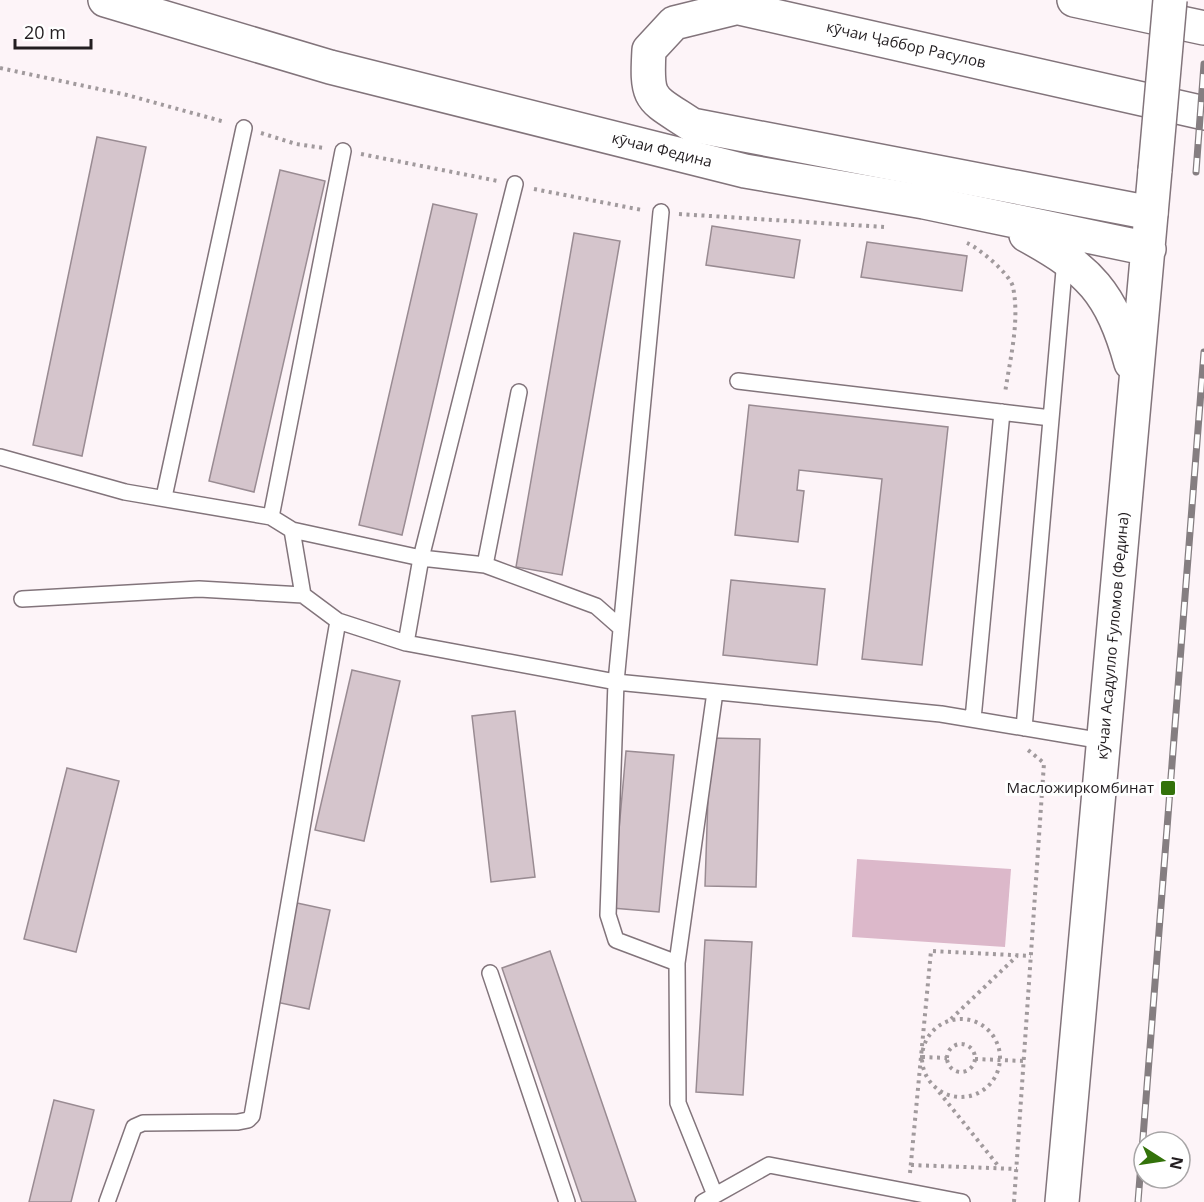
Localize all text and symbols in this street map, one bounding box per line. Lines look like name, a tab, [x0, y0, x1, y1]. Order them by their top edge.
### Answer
scale bar	[15, 12, 92, 50]
street label: кӯчаи Ҷаббор Расулов	[824, 16, 988, 72]
text: 20 m	[24, 20, 66, 44]
street label: кӯчаи Федина	[610, 127, 714, 171]
street label: кӯчаи Асадулло Ғуломов (Федина)	[1091, 511, 1133, 760]
place label: Масложиркомбинат	[1007, 777, 1154, 797]
marker: Масложиркомбинат	[1159, 779, 1177, 797]
north arrow	[1132, 1130, 1192, 1190]
text: N	[1165, 1154, 1189, 1172]

